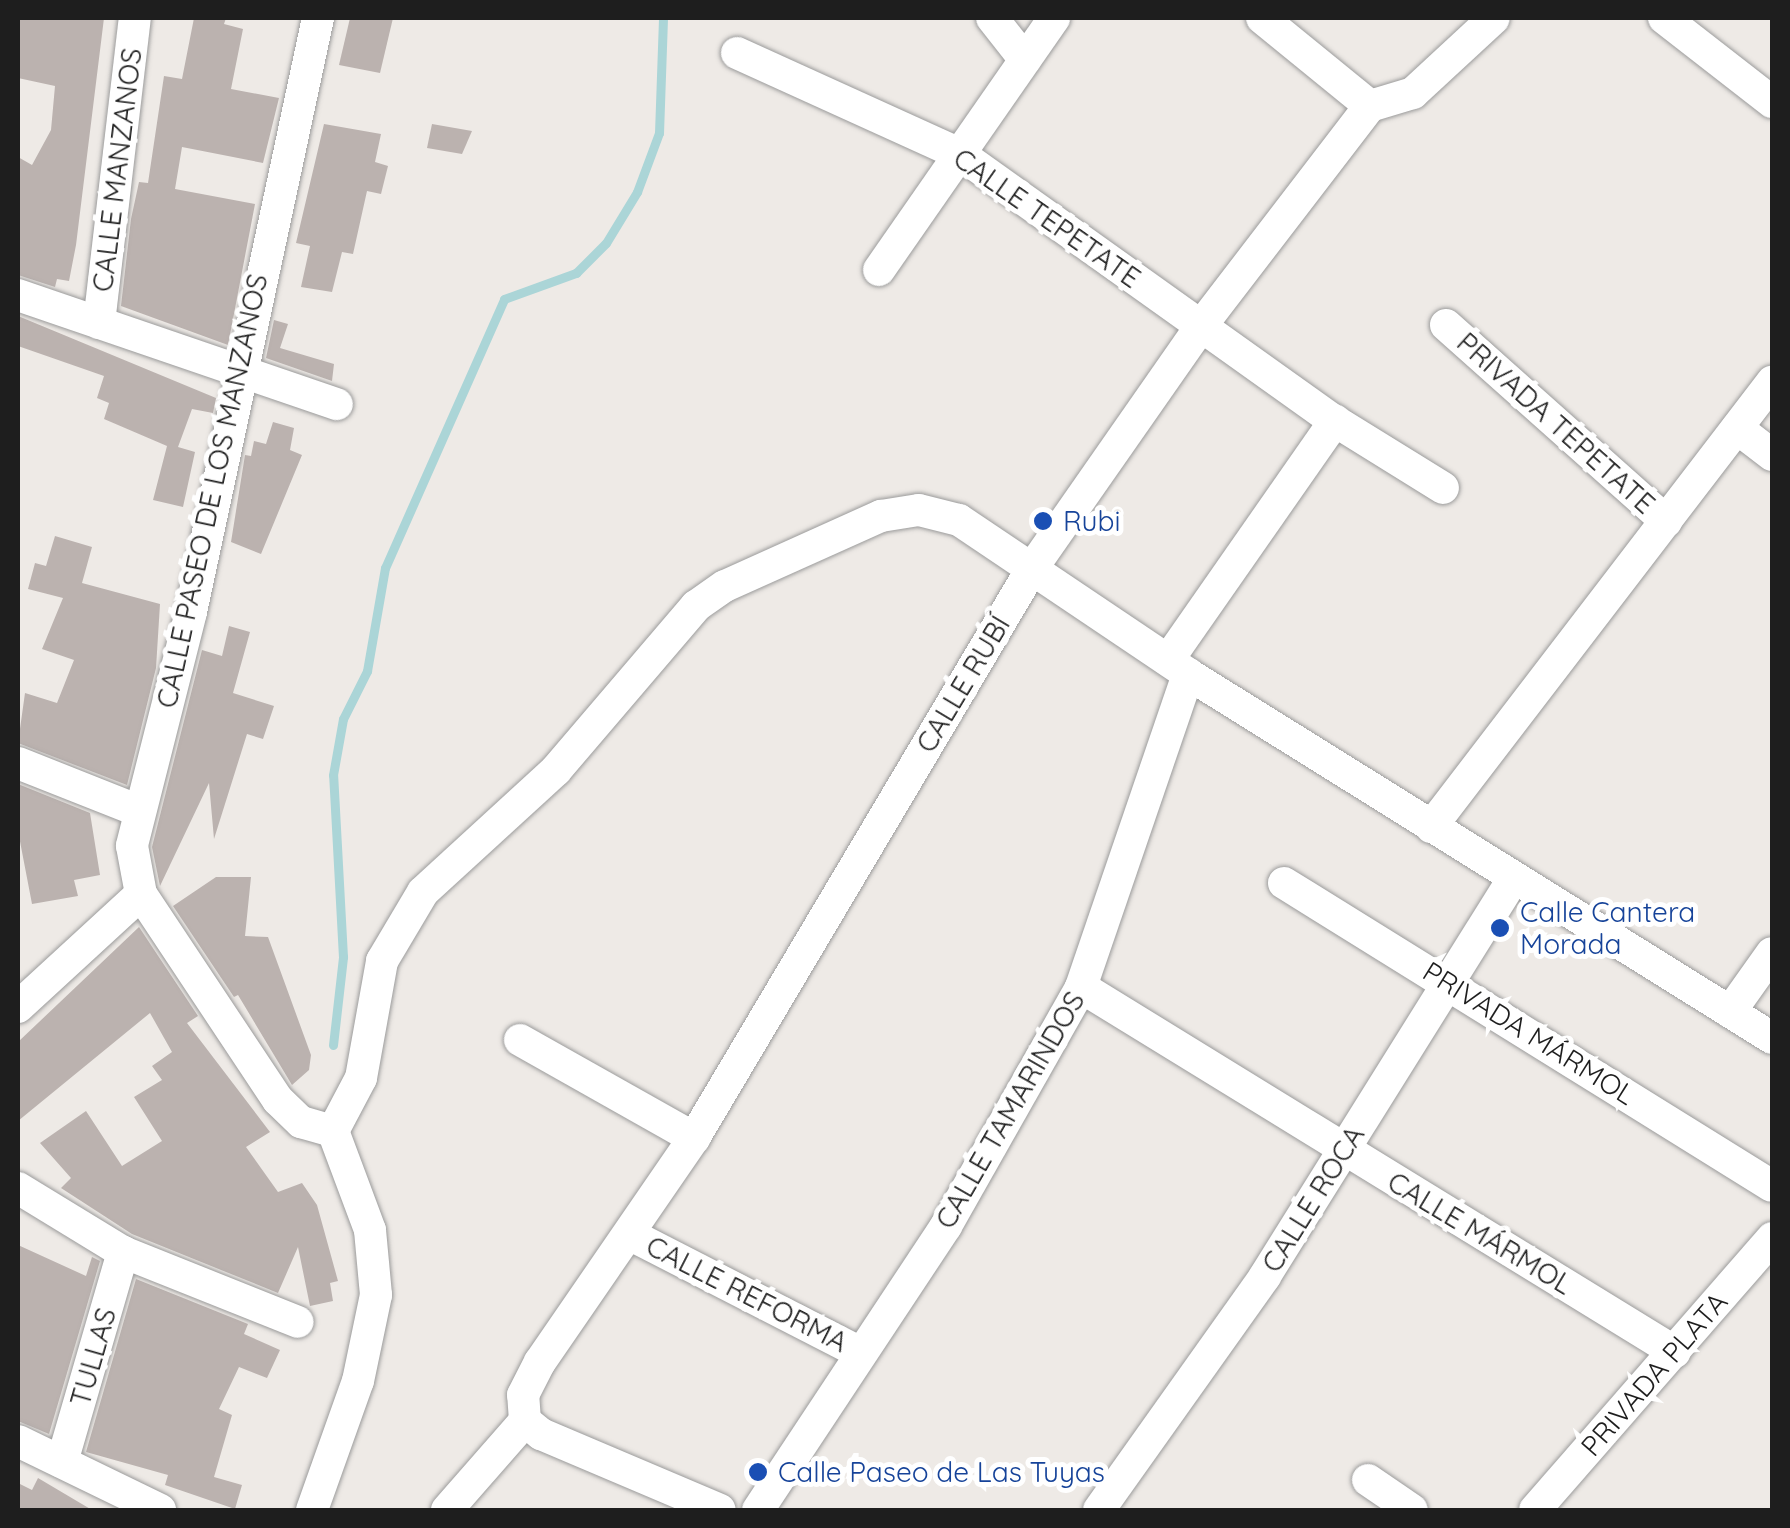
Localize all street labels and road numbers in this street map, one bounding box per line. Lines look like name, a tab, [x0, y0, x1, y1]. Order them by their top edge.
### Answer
street label: CALLE MANZANOS	[85, 46, 149, 294]
street label: CALLE TEPETATE	[947, 141, 1147, 295]
street label: CALLE PASEO DE LOS MANZANOS	[150, 271, 274, 711]
street label: PRIVADA TEPETATE	[1450, 325, 1662, 521]
street label: CALLE RUBÍ	[909, 610, 1017, 758]
street label: PRIVADA MÁRMOL	[1417, 954, 1641, 1112]
street label: CALLE TAMARINDOS	[928, 986, 1092, 1234]
street label: CALLE ROCA	[1255, 1120, 1371, 1278]
street label: CALLE MÁRMOL	[1382, 1165, 1578, 1301]
street label: CALLE REFORMA	[641, 1229, 853, 1359]
street label: PRIVADA PLATA	[1574, 1285, 1734, 1463]
street label: TULLAS	[63, 1304, 123, 1410]

